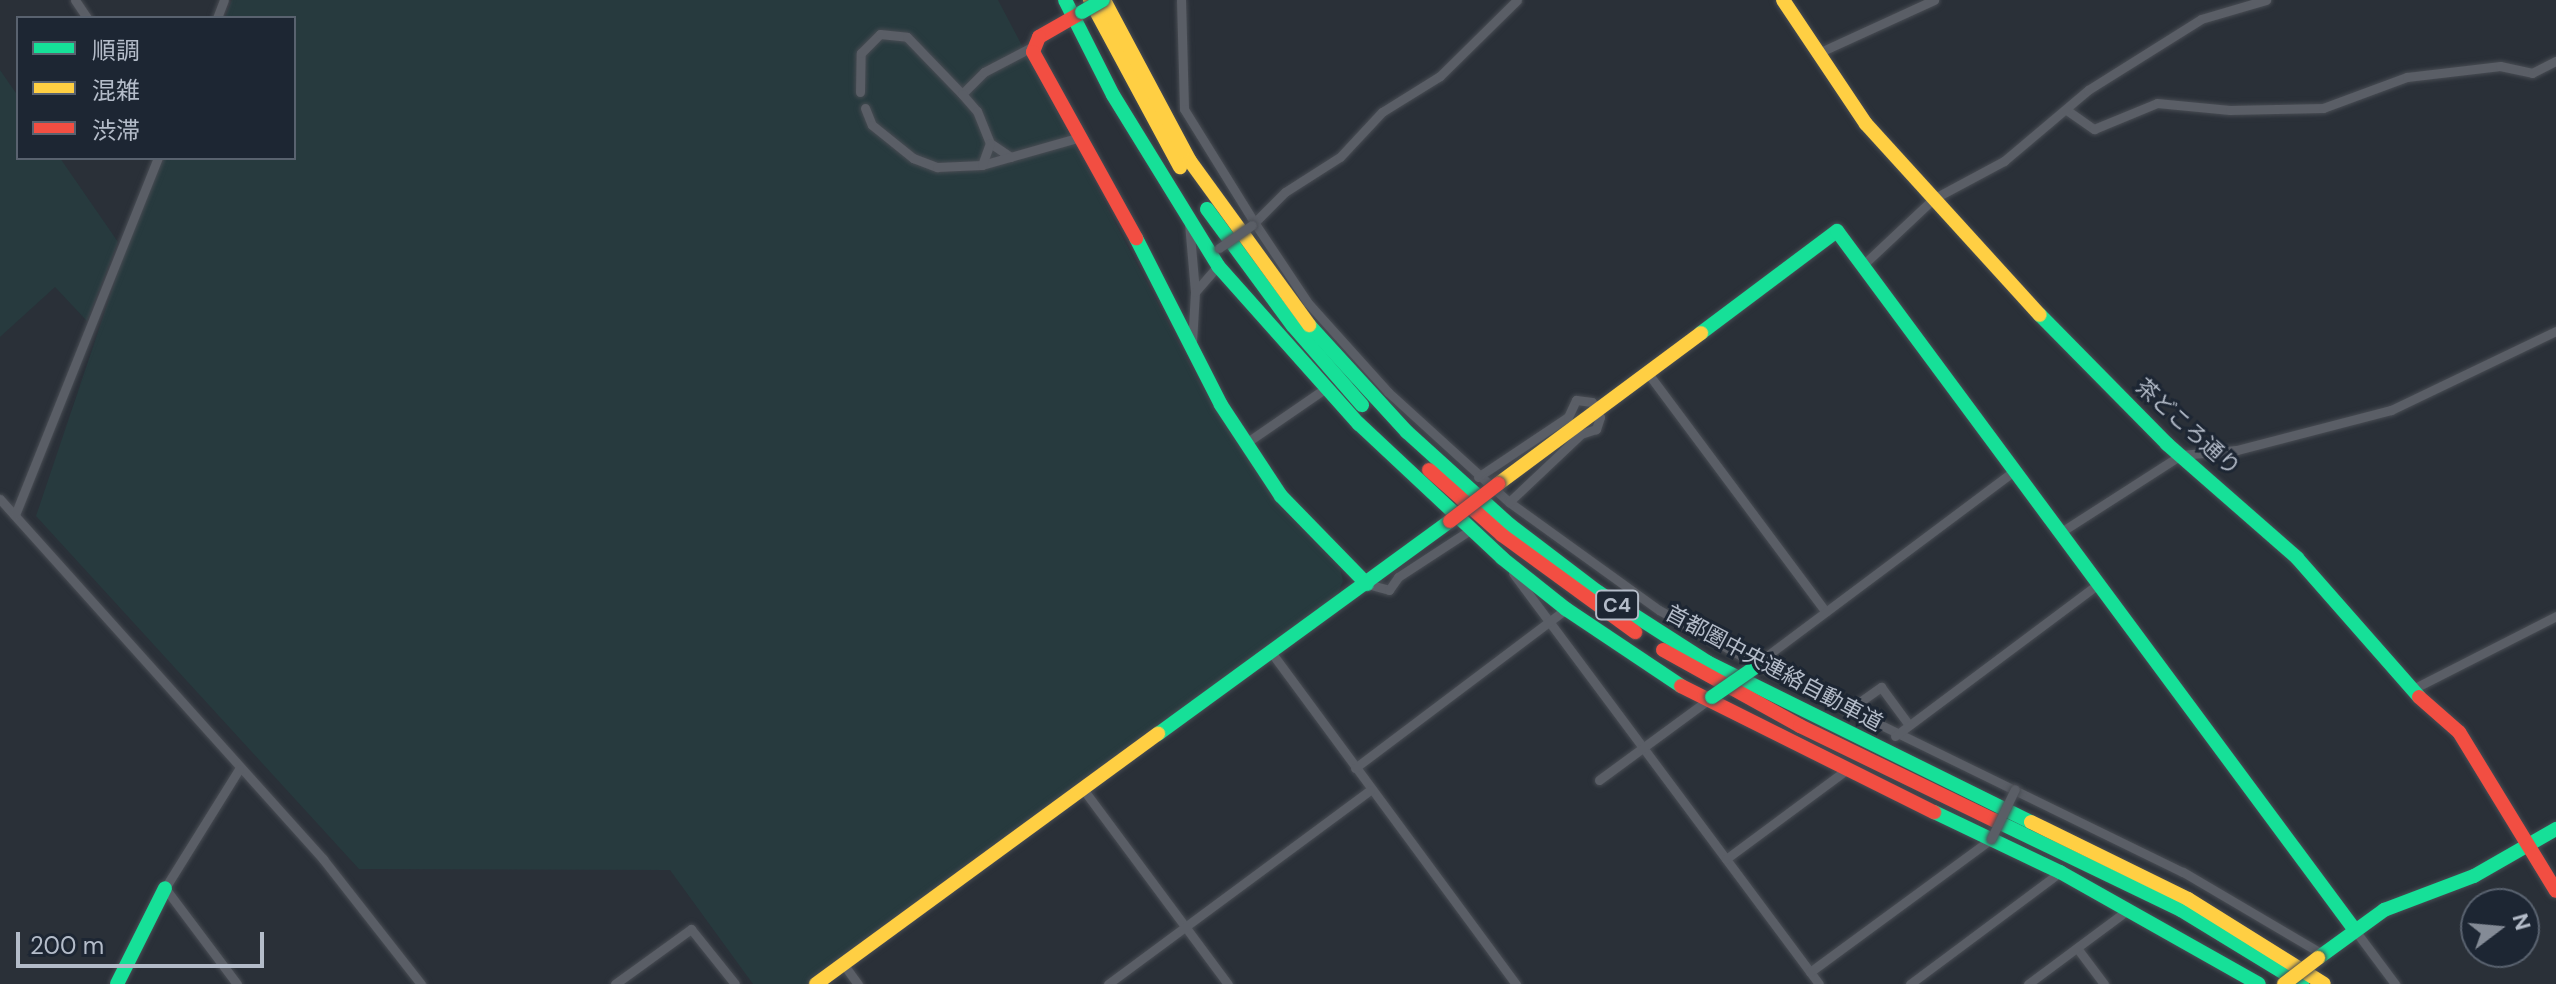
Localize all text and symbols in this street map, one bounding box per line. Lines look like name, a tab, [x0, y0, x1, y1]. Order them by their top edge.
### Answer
legend	[16, 16, 296, 160]
text: 順調	[92, 35, 140, 66]
text: 混雑	[92, 75, 140, 106]
text: 渋滞	[92, 115, 140, 146]
street label: 茶どころ通り	[2130, 373, 2246, 481]
road number: C4	[1595, 589, 1639, 621]
street label: 首都圏中央連絡自動車道	[1661, 600, 1887, 736]
north arrow	[2460, 888, 2540, 968]
text: N	[2505, 910, 2538, 934]
scale bar	[20, 916, 268, 966]
text: 200 m	[30, 930, 104, 961]

